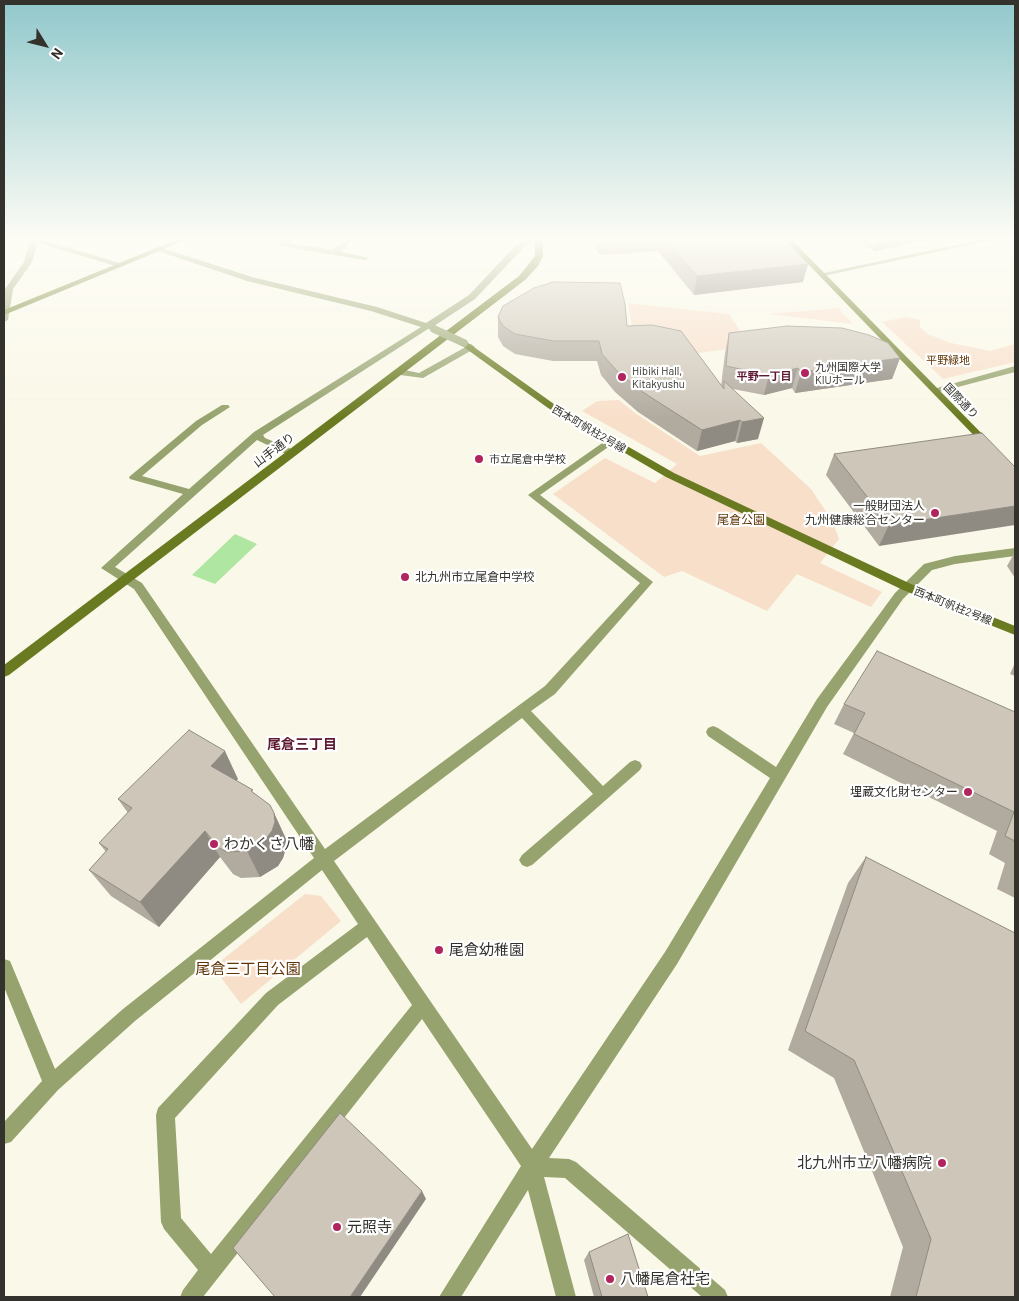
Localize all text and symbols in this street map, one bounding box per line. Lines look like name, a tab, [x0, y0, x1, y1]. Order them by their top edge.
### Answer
north arrow	[20, 20, 70, 70]
text: N	[48, 45, 67, 63]
park label: 平野緑地	[926, 353, 970, 367]
place label: 九州国際大学 KIUホール	[815, 360, 881, 386]
place label: Hibiki Hall, Kitakyushu	[632, 364, 685, 390]
marker: 九州国際大学 KIUホール	[799, 367, 811, 379]
district label: 平野一丁目	[737, 369, 791, 383]
marker: Hibiki Hall, Kitakyushu	[616, 371, 628, 383]
street label: 国際通り	[941, 381, 981, 421]
street label: 西本町帆柱2号線	[550, 403, 628, 455]
street label: 山手通り	[250, 430, 298, 470]
place label: 市立尾倉中学校	[489, 452, 566, 466]
marker: 市立尾倉中学校	[473, 453, 485, 465]
place label: 一般財団法人 九州健康総合センター	[805, 499, 925, 527]
marker: 一般財団法人 九州健康総合センター	[929, 507, 941, 519]
park label: 尾倉公園	[717, 513, 765, 527]
place label: 北九州市立尾倉中学校	[415, 570, 535, 584]
marker: 北九州市立尾倉中学校	[399, 571, 411, 583]
street label: 西本町帆柱2号線	[912, 584, 994, 628]
district label: 尾倉三丁目	[267, 736, 337, 752]
place label: 埋蔵文化財センター	[850, 785, 958, 799]
marker: 埋蔵文化財センター	[962, 786, 974, 798]
place label: わかくさ八幡	[224, 835, 314, 853]
marker: わかくさ八幡	[208, 838, 220, 850]
place label: 尾倉幼稚園	[449, 941, 524, 959]
marker: 尾倉幼稚園	[433, 944, 445, 956]
park label: 尾倉三丁目公園	[196, 960, 300, 978]
place label: 北九州市立八幡病院	[797, 1154, 932, 1172]
marker: 北九州市立八幡病院	[936, 1157, 948, 1169]
place label: 元照寺	[347, 1218, 392, 1236]
marker: 元照寺	[331, 1221, 343, 1233]
place label: 八幡尾倉社宅	[620, 1270, 710, 1288]
marker: 八幡尾倉社宅	[604, 1273, 616, 1285]

